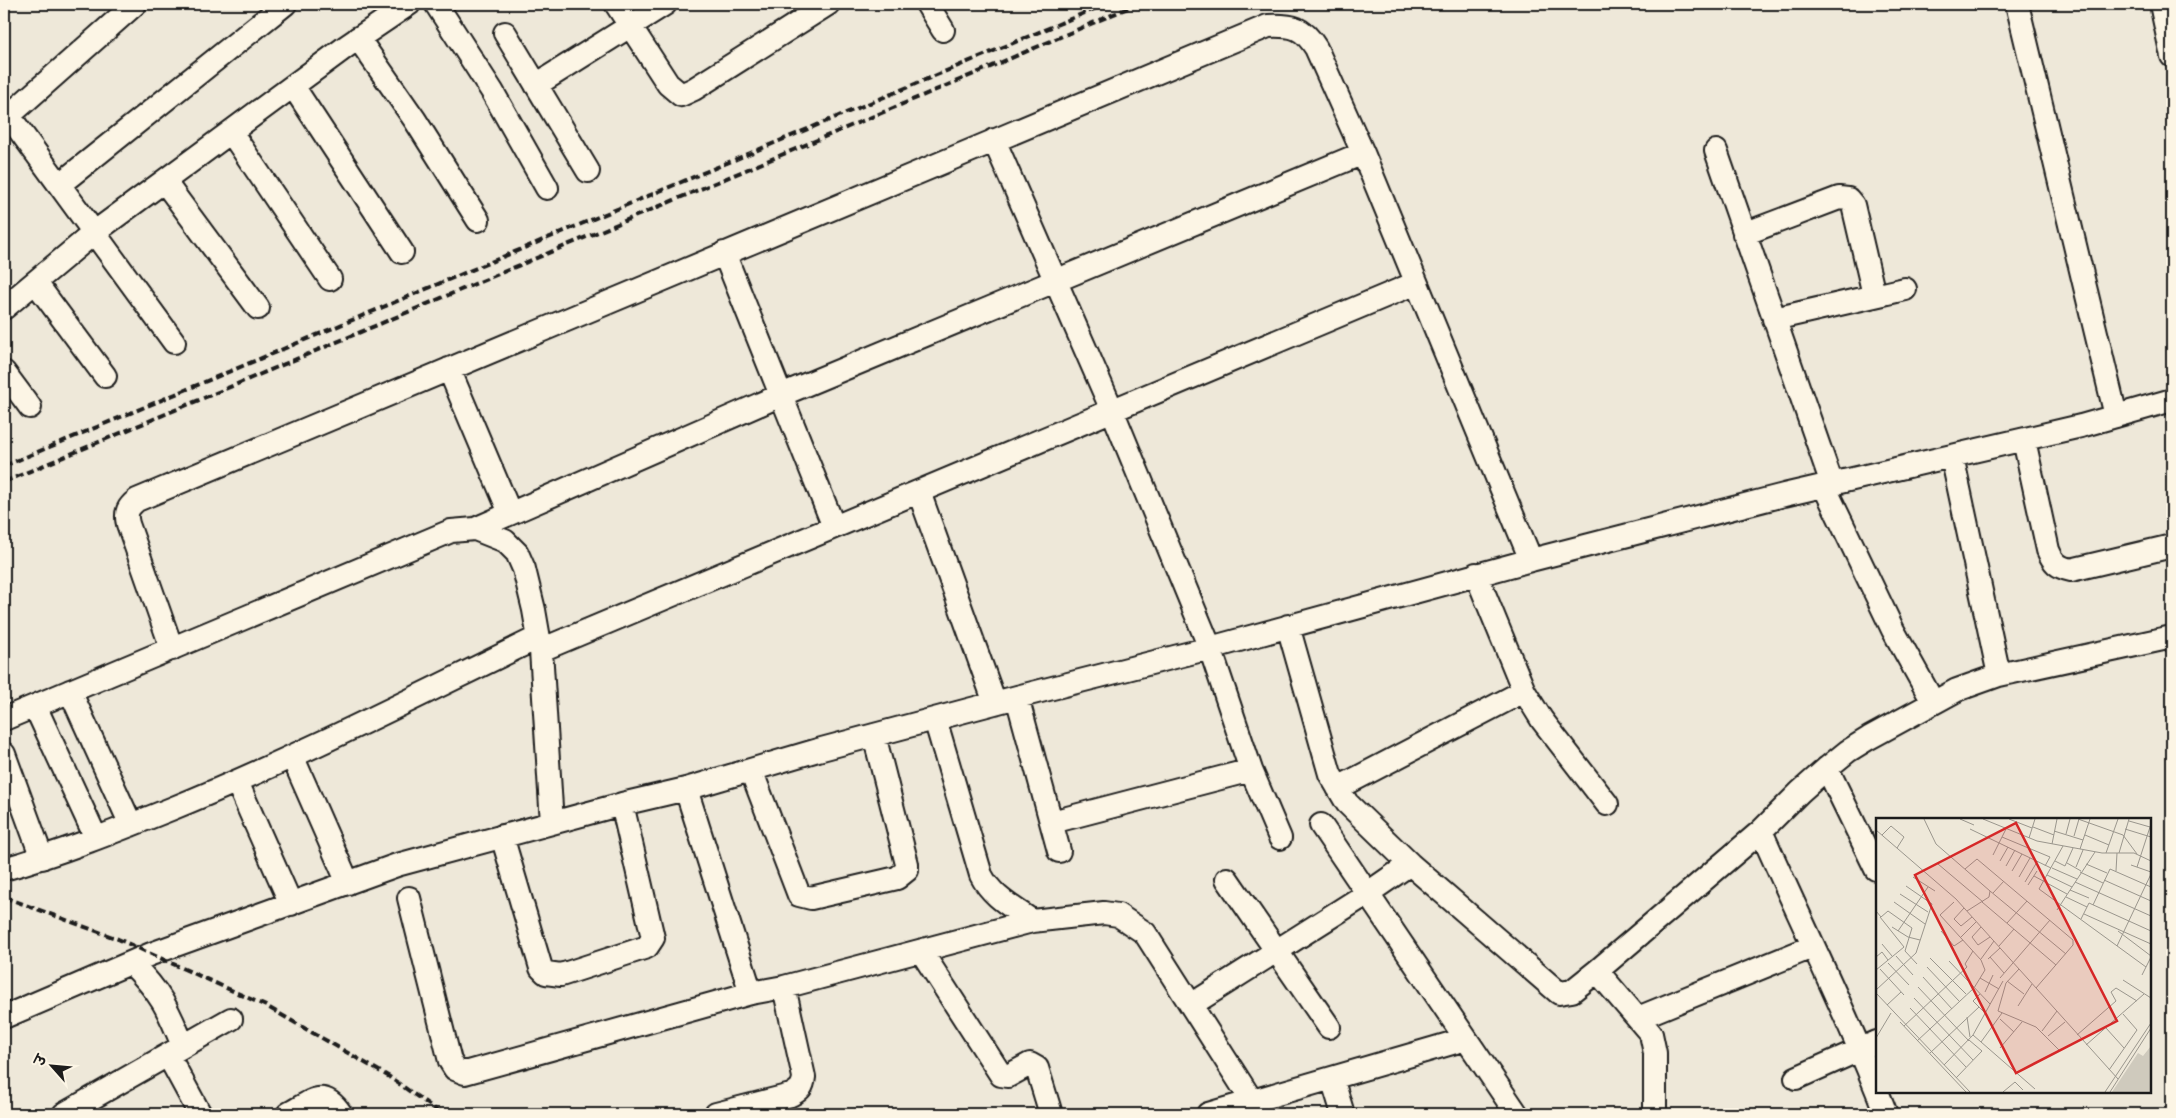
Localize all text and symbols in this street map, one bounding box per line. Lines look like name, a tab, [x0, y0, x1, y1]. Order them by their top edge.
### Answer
inset map	[1876, 818, 2151, 1093]
north arrow	[28, 1040, 78, 1090]
text: उ	[32, 1052, 53, 1071]

